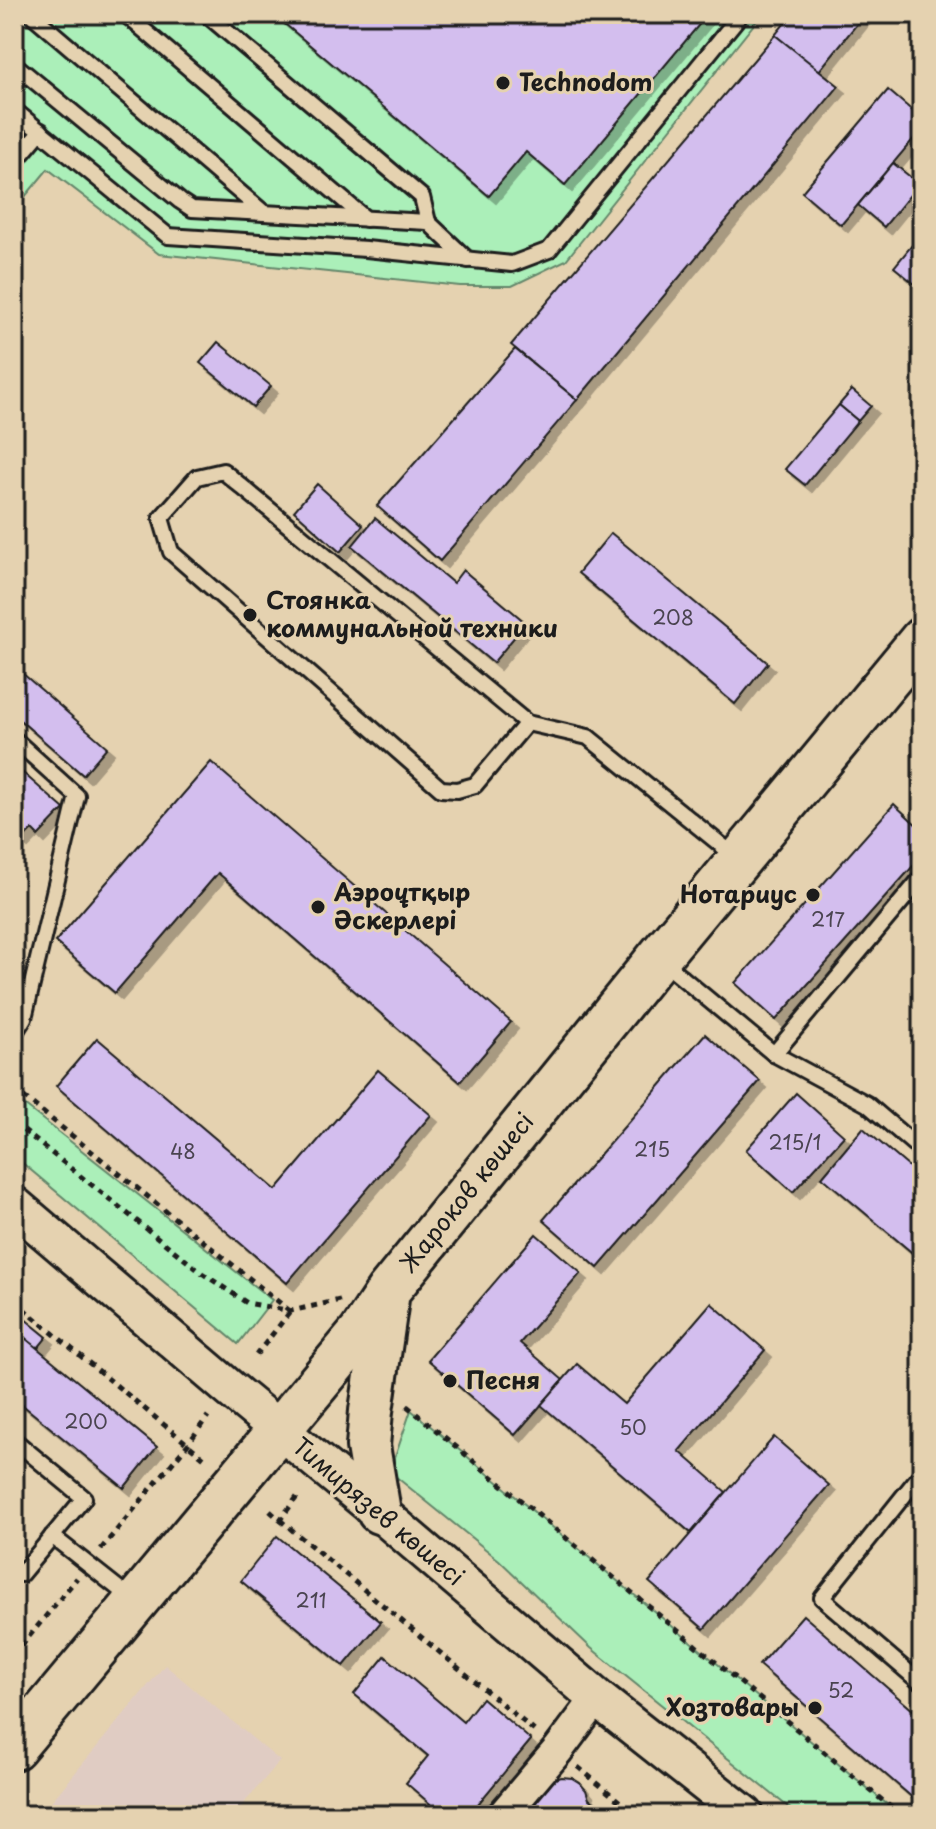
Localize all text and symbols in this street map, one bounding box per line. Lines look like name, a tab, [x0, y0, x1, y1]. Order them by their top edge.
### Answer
place label: Technodom	[519, 63, 652, 99]
marker: Technodom	[494, 74, 512, 92]
place label: Стоянка коммунальной техники	[266, 581, 558, 645]
house number: 208	[652, 602, 694, 632]
marker: Стоянка коммунальной техники	[241, 606, 259, 624]
place label: Аэроұтқыр Әскерлері	[333, 873, 470, 937]
place label: Нотариуc	[680, 875, 797, 911]
marker: Нотариуc	[804, 886, 822, 904]
marker: Аэроұтқыр Әскерлері	[309, 898, 327, 916]
house number: 217	[811, 904, 845, 934]
street label: Жароков көшесі	[390, 1104, 541, 1280]
house number: 215/1	[768, 1127, 822, 1157]
house number: 215	[634, 1134, 670, 1164]
house number: 48	[170, 1136, 196, 1166]
place label: Песня	[466, 1361, 540, 1397]
marker: Песня	[441, 1372, 459, 1390]
house number: 200	[64, 1406, 108, 1436]
house number: 50	[619, 1412, 647, 1442]
street label: Тимирязев көшесі	[286, 1428, 473, 1593]
house number: 211	[296, 1585, 326, 1615]
house number: 52	[828, 1675, 854, 1705]
place label: Хозтовары	[666, 1688, 799, 1724]
marker: Хозтовары	[806, 1699, 824, 1717]

